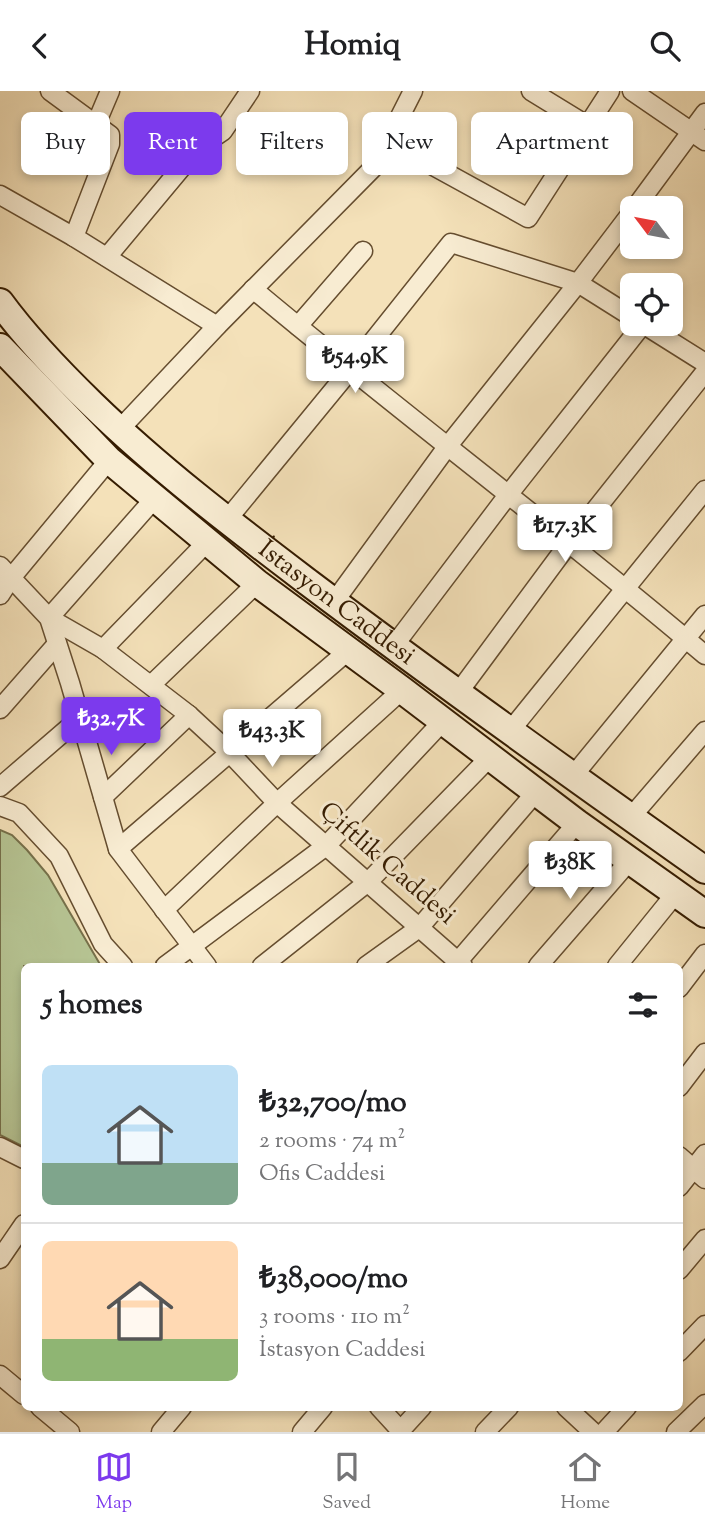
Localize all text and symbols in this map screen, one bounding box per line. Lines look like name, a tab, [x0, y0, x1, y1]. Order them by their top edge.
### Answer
text: Homiq	[304, 23, 401, 69]
icon: back	[21, 27, 59, 65]
icon: search	[646, 27, 684, 65]
chip: Buy	[21, 112, 110, 175]
chip: Rent	[124, 112, 222, 175]
chip: Filters	[236, 112, 348, 175]
chip: New	[362, 112, 457, 175]
chip: Apartment	[471, 112, 633, 175]
north arrow	[620, 196, 682, 259]
map controls	[620, 196, 683, 336]
button: locate	[620, 273, 683, 336]
pin: ₺54.9K	[298, 335, 412, 395]
text: ₺54.9K	[322, 341, 388, 374]
pin: ₺17.3K	[508, 505, 622, 564]
text: ₺17.3K	[533, 510, 597, 543]
street label: İstasyon Caddesi	[250, 532, 423, 674]
pin: ₺32.7K	[54, 697, 168, 757]
text: ₺32.7K	[77, 703, 145, 736]
pin: ₺43.3K	[215, 709, 329, 769]
text: ₺43.3K	[239, 715, 305, 748]
street label: Çiftlik Caddesi	[310, 794, 464, 934]
pin: ₺38K	[529, 841, 611, 901]
text: ₺38K	[545, 847, 595, 880]
text: 5 homes	[42, 984, 143, 1027]
icon: filters	[624, 986, 662, 1024]
text: ₺32,700/mo	[259, 1082, 407, 1125]
icon: home	[98, 1093, 182, 1177]
text: 2 rooms · 74 m²	[259, 1125, 405, 1158]
text: Ofis Caddesi	[259, 1158, 385, 1191]
text: ₺38,000/mo	[259, 1258, 408, 1301]
icon: home	[98, 1269, 182, 1353]
text: 3 rooms · 110 m²	[259, 1301, 410, 1334]
text: İstasyon Caddesi	[259, 1334, 426, 1367]
tab: Map	[95, 1448, 133, 1517]
tab: Saved	[322, 1448, 371, 1517]
tab: Home	[560, 1448, 610, 1517]

